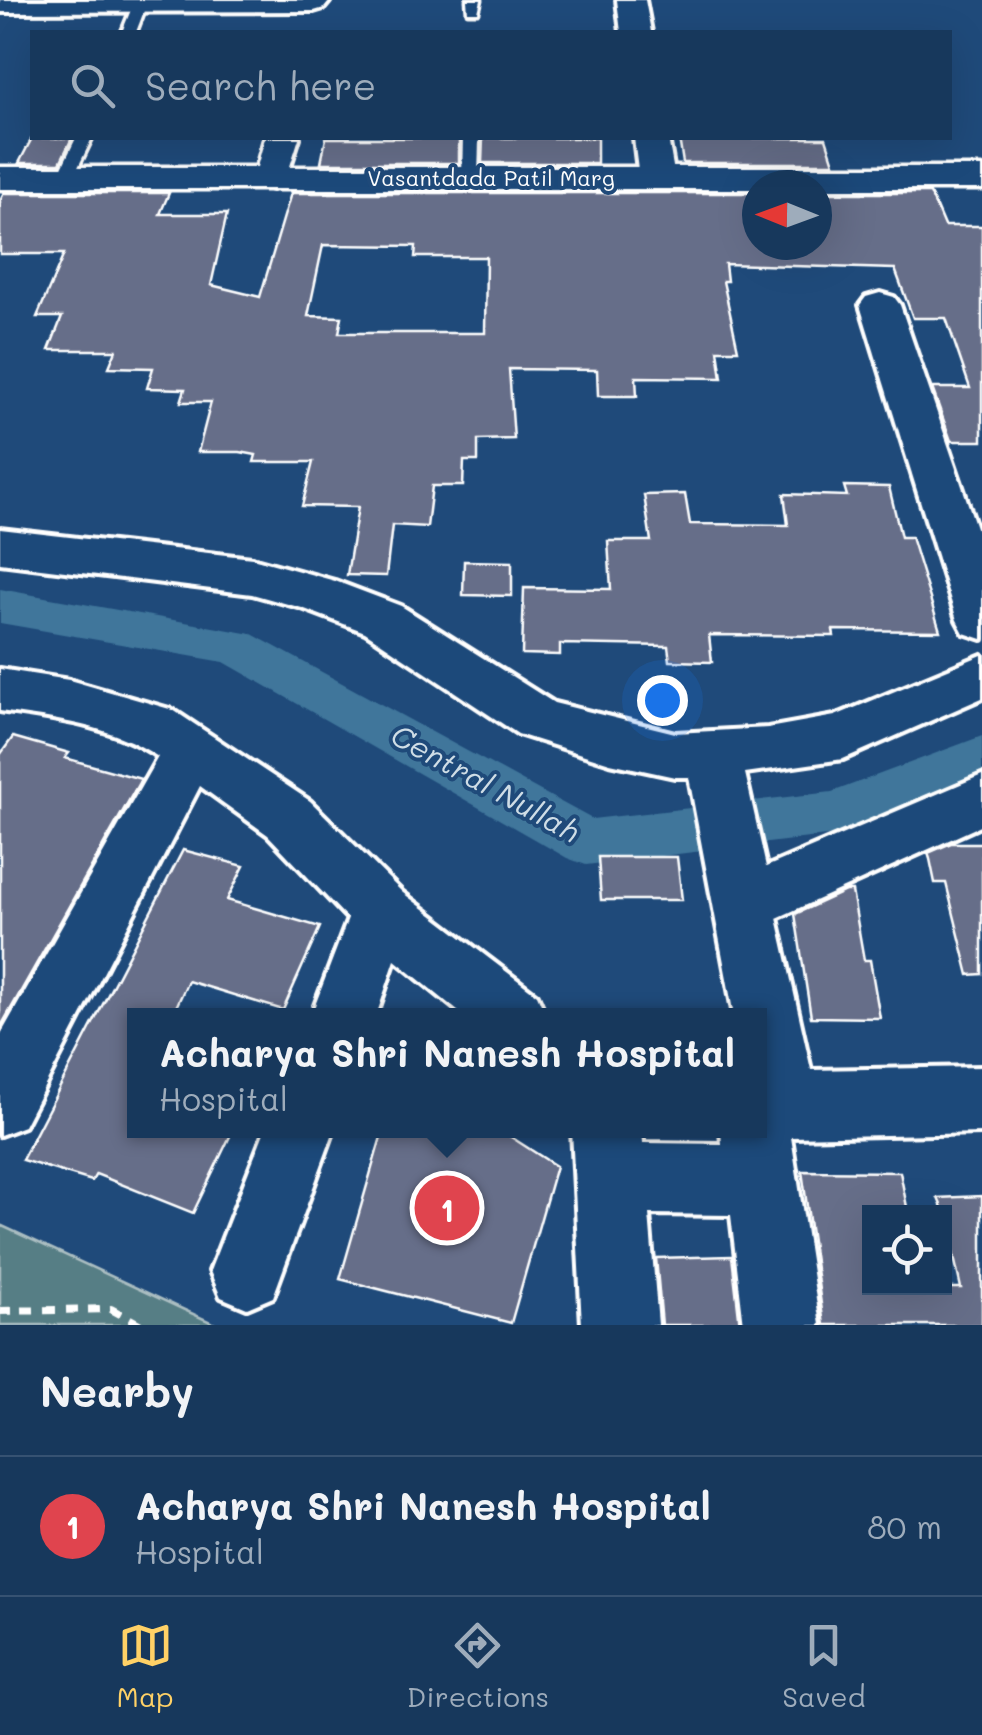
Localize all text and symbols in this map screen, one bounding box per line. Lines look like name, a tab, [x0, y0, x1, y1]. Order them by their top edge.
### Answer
search box	[30, 30, 952, 140]
icon: search	[65, 58, 120, 113]
text: Search here	[145, 60, 376, 110]
street label: Vasantdada Patil Marg	[367, 163, 615, 192]
north arrow	[742, 170, 832, 260]
your location	[637, 675, 688, 726]
water label: Central Nullah	[384, 714, 587, 851]
popup	[127, 1008, 767, 1138]
text: Acharya Shri Nanesh Hospital	[159, 1027, 735, 1077]
text: Hospital	[159, 1077, 288, 1119]
pin: 1	[414, 1170, 480, 1246]
map controls	[862, 1205, 952, 1295]
button: locate	[862, 1205, 952, 1295]
text: Nearby	[40, 1363, 194, 1418]
text: Acharya Shri Nanesh Hospital	[135, 1480, 711, 1530]
text: 1	[65, 1505, 80, 1547]
text: 80 m	[867, 1505, 942, 1547]
text: Hospital	[135, 1530, 264, 1572]
tab: Map	[117, 1618, 174, 1714]
tab: Directions	[407, 1618, 549, 1714]
tab: Saved	[782, 1618, 865, 1714]

